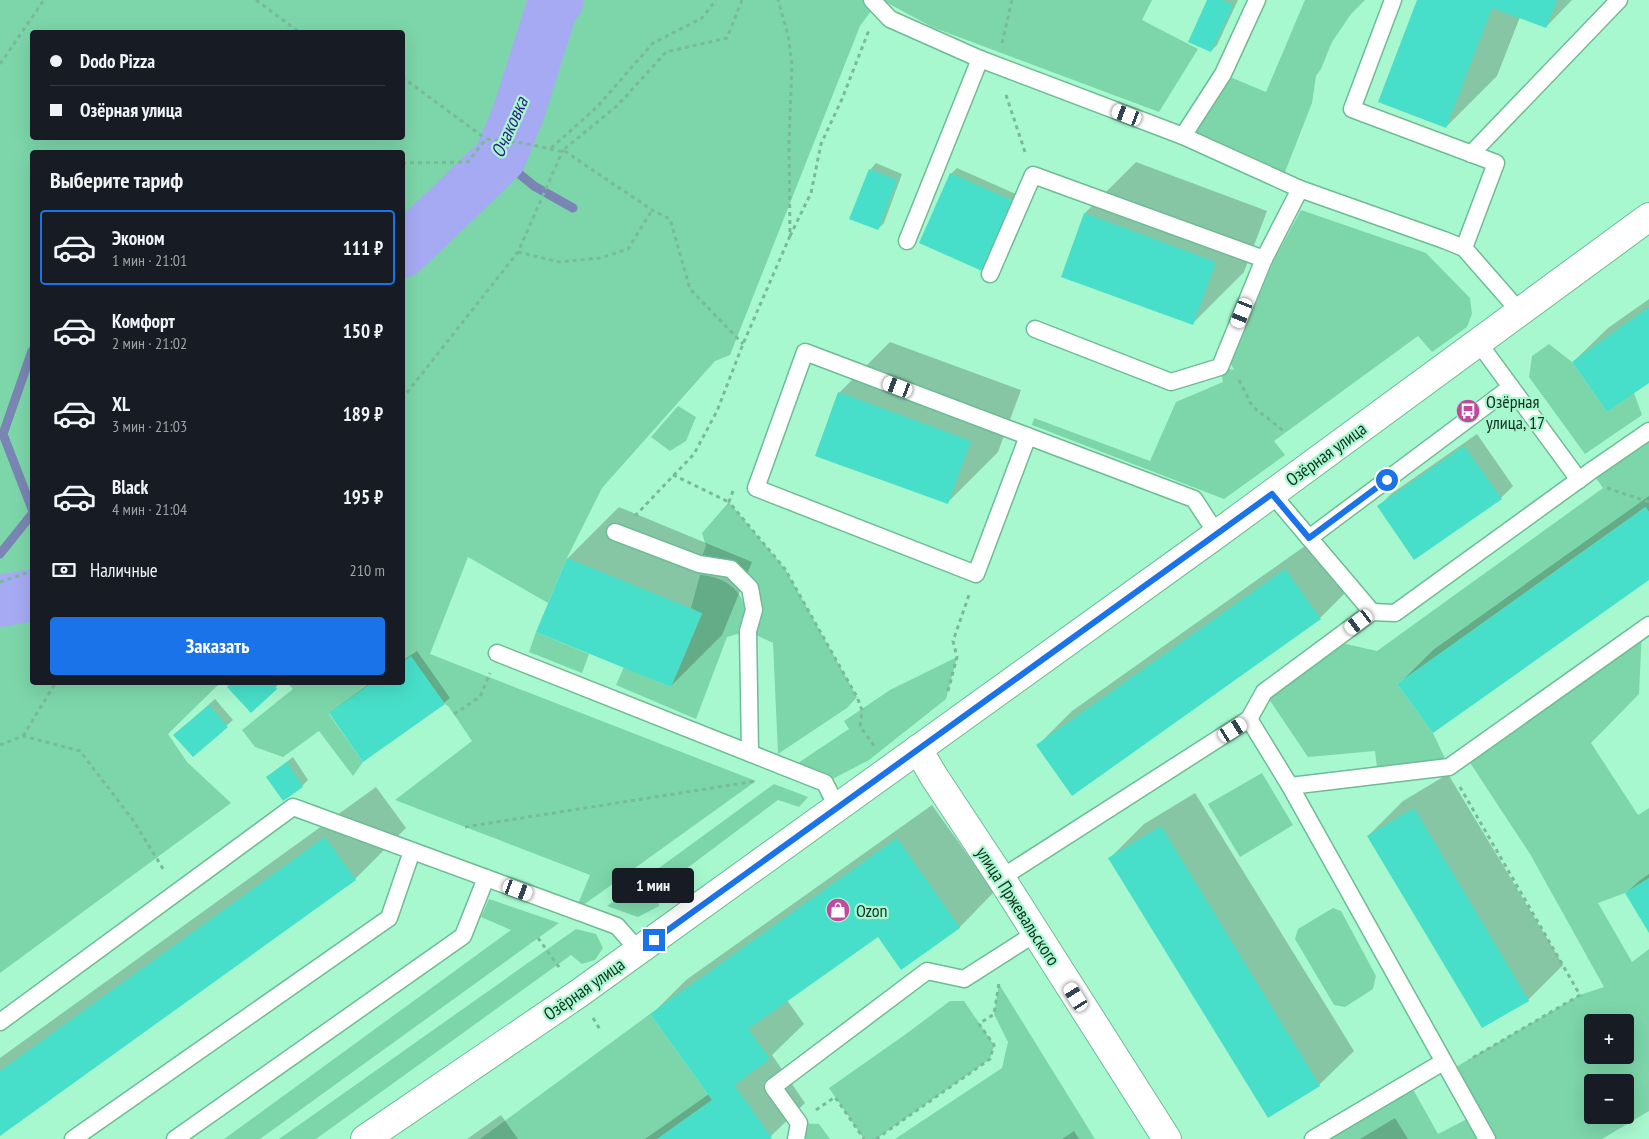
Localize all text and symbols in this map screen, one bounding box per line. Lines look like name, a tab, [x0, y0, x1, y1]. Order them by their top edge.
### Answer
text: Dodo Pizza	[80, 49, 155, 73]
water label: Очаковка	[485, 92, 533, 161]
text: Озёрная улица	[80, 98, 182, 122]
car	[1110, 103, 1143, 127]
text: Выберите тариф	[50, 166, 183, 194]
icon: car	[52, 225, 97, 270]
text: Эконом	[112, 226, 165, 250]
text: 111 ₽	[343, 236, 383, 260]
text: 1 мин · 21:01	[112, 250, 187, 270]
car	[1229, 296, 1254, 330]
icon: car	[52, 308, 97, 353]
text: Комфорт	[112, 309, 175, 333]
text: 150 ₽	[343, 319, 383, 343]
text: 2 мин · 21:02	[112, 333, 187, 353]
car	[881, 375, 914, 399]
place label: Озёрная улица, 17	[1486, 390, 1545, 434]
icon: car	[52, 391, 97, 436]
text: XL	[112, 392, 130, 416]
bus stop icon: Озёрная улица, 17	[1455, 398, 1481, 424]
text: 189 ₽	[343, 402, 383, 426]
text: 3 мин · 21:03	[112, 416, 187, 436]
street label: Озёрная улица	[1281, 417, 1371, 491]
route start	[1376, 469, 1398, 491]
icon: car	[52, 474, 97, 519]
text: Black	[112, 475, 148, 499]
text: 195 ₽	[343, 485, 383, 509]
text: 4 мин · 21:04	[112, 499, 187, 519]
icon: cash	[50, 556, 78, 584]
text: Наличные	[90, 558, 158, 582]
text: 210 m	[350, 560, 385, 580]
car	[1342, 607, 1375, 637]
button: Заказать	[50, 617, 385, 675]
car	[1216, 716, 1249, 744]
street label: улица Пржевальского	[971, 842, 1065, 970]
callout: 1 мин	[613, 868, 695, 902]
text: 1 мин	[636, 875, 670, 895]
car	[501, 878, 534, 902]
shop icon: Ozon	[825, 897, 851, 923]
place label: Ozon	[856, 899, 888, 922]
route end	[643, 929, 665, 951]
street label: Озёрная улица	[539, 953, 629, 1025]
car	[1061, 980, 1090, 1014]
map controls	[1584, 1014, 1634, 1124]
button: +	[1584, 1014, 1634, 1064]
button: −	[1584, 1074, 1634, 1124]

